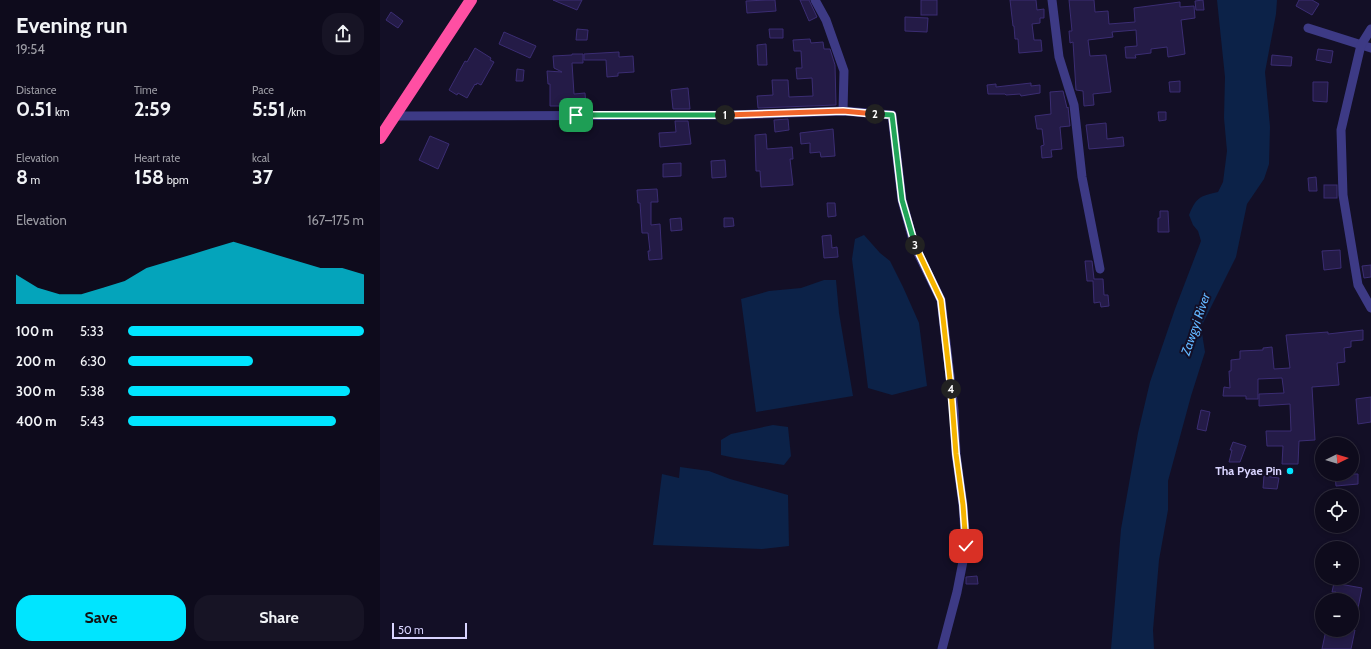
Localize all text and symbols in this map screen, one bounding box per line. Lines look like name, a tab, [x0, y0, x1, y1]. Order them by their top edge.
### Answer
text: Evening run	[16, 12, 128, 39]
button: share	[322, 13, 364, 55]
text: 19:54	[16, 41, 45, 57]
text: Distance	[16, 83, 57, 97]
text: Time	[134, 83, 157, 97]
text: Pace	[252, 83, 274, 97]
text: 0.51	[16, 97, 52, 121]
text: 2:59	[134, 97, 171, 121]
text: 5:51	[252, 97, 285, 121]
pin	[559, 98, 593, 132]
icon: arrive	[565, 104, 587, 126]
pin: 2	[865, 104, 885, 124]
text: km	[52, 105, 70, 119]
text: /km	[285, 105, 306, 119]
pin: 1	[715, 105, 735, 125]
text: 2	[872, 107, 878, 121]
text: 1	[723, 108, 727, 122]
text: Elevation	[16, 151, 59, 165]
text: Heart rate	[134, 151, 180, 165]
text: kcal	[252, 151, 270, 165]
text: 8	[16, 165, 28, 189]
text: 158	[134, 165, 164, 189]
text: 37	[252, 165, 273, 189]
text: m	[28, 173, 40, 187]
text: bpm	[164, 173, 189, 187]
text: Elevation	[16, 212, 67, 228]
text: 167–175 m	[307, 212, 364, 228]
pin: 3	[905, 235, 925, 255]
text: 3	[912, 238, 918, 252]
water label: Zawgyi River	[1177, 290, 1213, 358]
text: 100 m	[16, 323, 53, 339]
text: 5:33	[80, 323, 104, 339]
text: 200 m	[16, 353, 55, 369]
text: 6:30	[80, 353, 106, 369]
pin: 4	[941, 379, 961, 399]
text: 4	[948, 382, 954, 396]
text: 300 m	[16, 383, 56, 399]
text: 5:38	[80, 383, 105, 399]
text: 400 m	[16, 413, 57, 429]
text: 5:43	[80, 413, 104, 429]
north arrow	[1315, 437, 1359, 481]
map controls	[1315, 437, 1359, 637]
place label: Tha Pyae Pin	[1215, 463, 1282, 478]
marker: Tha Pyae Pin	[1285, 466, 1295, 476]
button: locate	[1315, 489, 1359, 533]
pin	[949, 529, 983, 563]
icon: check	[955, 535, 977, 557]
button: +	[1315, 541, 1359, 585]
button: −	[1315, 593, 1359, 637]
button: Save	[16, 595, 186, 641]
button: Share	[194, 595, 364, 641]
scale bar	[392, 621, 467, 640]
text: 50 m	[398, 623, 424, 637]

